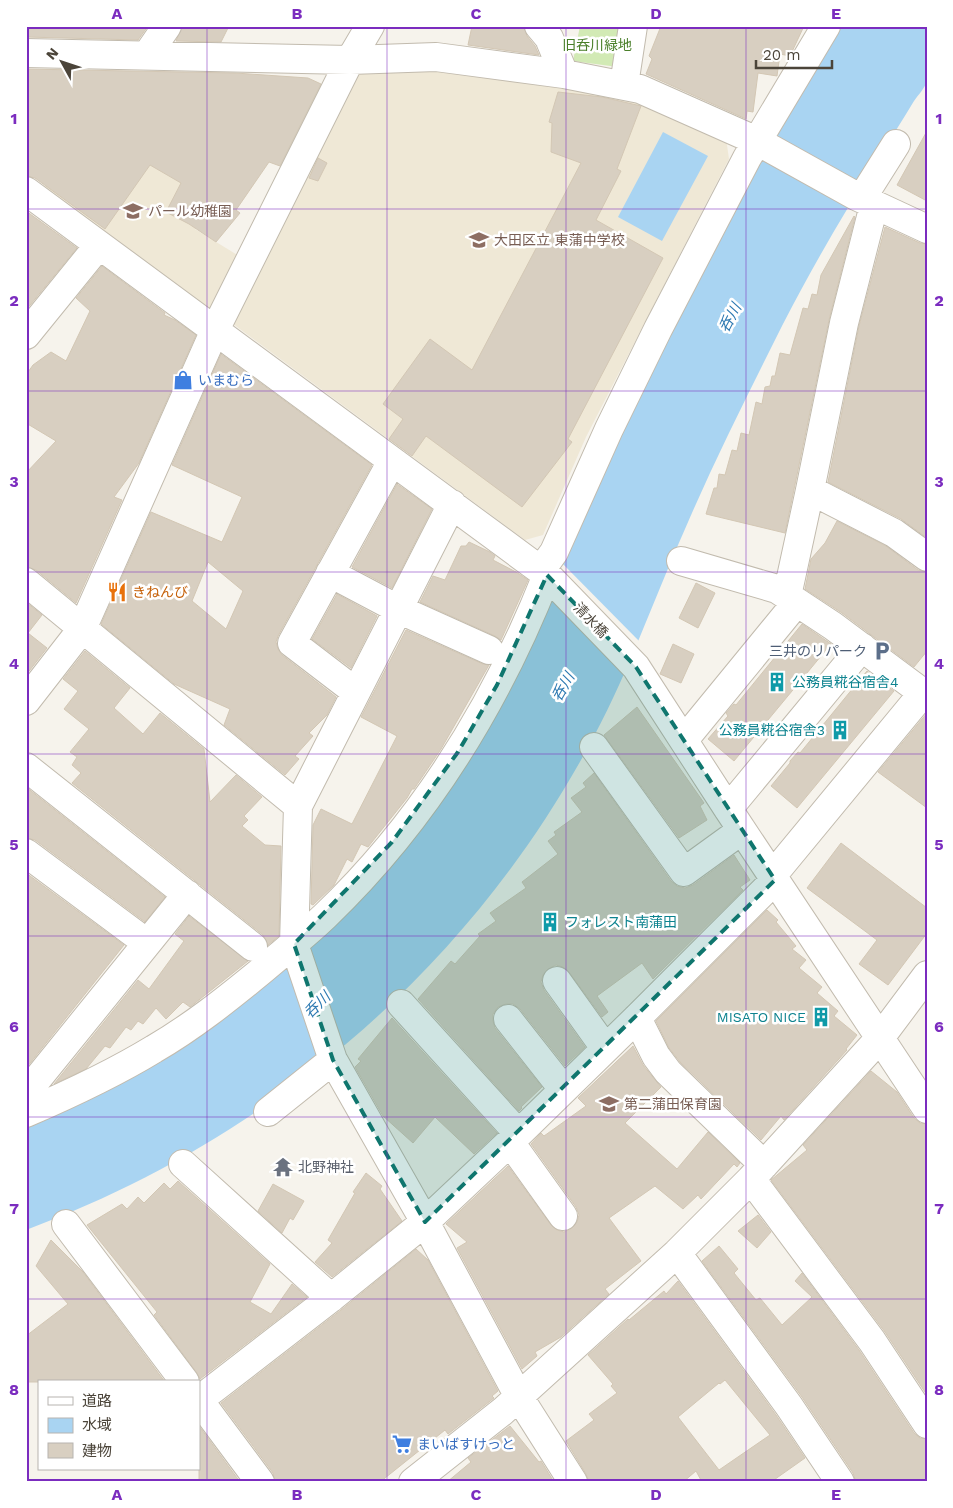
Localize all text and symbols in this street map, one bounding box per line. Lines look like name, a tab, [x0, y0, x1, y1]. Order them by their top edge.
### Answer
text: A	[112, 4, 123, 23]
text: B	[292, 4, 303, 23]
text: C	[471, 4, 482, 23]
text: D	[650, 4, 662, 23]
text: E	[831, 4, 841, 23]
park label: 旧呑川緑地	[562, 37, 632, 53]
north arrow	[38, 38, 88, 88]
scale bar	[756, 38, 832, 70]
text: N	[43, 45, 62, 63]
text: 20 m	[763, 46, 801, 64]
text: 1	[11, 109, 17, 128]
text: 1	[936, 109, 942, 128]
school or university icon: パール幼稚園	[122, 200, 144, 222]
place label: パール幼稚園	[148, 203, 232, 219]
school or university icon: 大田区立 東蒲中学校	[468, 229, 490, 251]
place label: 大田区立 東蒲中学校	[494, 232, 625, 248]
text: 2	[9, 291, 19, 310]
text: 2	[934, 291, 944, 310]
water label: 呑川	[715, 299, 746, 335]
shop icon: いまむら	[172, 369, 194, 391]
place label: いまむら	[198, 372, 254, 388]
text: 3	[9, 472, 19, 491]
text: 3	[934, 472, 944, 491]
restaurant icon: きねんび	[106, 581, 128, 603]
place label: きねんび	[132, 584, 188, 600]
street label: 清水橋	[571, 599, 611, 641]
parking icon: 三井のリパーク	[871, 640, 893, 662]
place label: 三井のリパーク	[769, 643, 867, 659]
text: 4	[9, 654, 19, 673]
text: 4	[934, 654, 944, 673]
water label: 呑川	[548, 668, 579, 704]
building icon: 公務員糀谷宿舎4	[766, 671, 788, 693]
place label: 公務員糀谷宿舎4	[792, 674, 899, 690]
building icon: 公務員糀谷宿舎3	[829, 719, 851, 741]
place label: 公務員糀谷宿舎3	[719, 722, 825, 738]
text: 5	[9, 835, 19, 854]
text: 5	[934, 835, 944, 854]
building icon: フォレスト南蒲田	[539, 911, 561, 933]
place label: フォレスト南蒲田	[565, 914, 677, 930]
water label: 呑川	[300, 987, 335, 1022]
building icon: MISATO NICE	[810, 1006, 832, 1028]
place label: MISATO NICE	[717, 1009, 806, 1025]
text: 6	[9, 1017, 19, 1036]
text: 6	[934, 1017, 944, 1036]
school or university icon: 第二蒲田保育園	[598, 1093, 620, 1115]
place label: 第二蒲田保育園	[624, 1096, 722, 1112]
temple icon: 北野神社	[272, 1156, 294, 1178]
place label: 北野神社	[298, 1159, 354, 1175]
text: 7	[9, 1199, 19, 1218]
text: 7	[934, 1199, 944, 1218]
text: 8	[9, 1380, 19, 1399]
legend	[38, 1380, 200, 1470]
text: 8	[934, 1380, 944, 1399]
text: 道路	[82, 1392, 112, 1410]
text: 水域	[82, 1416, 112, 1434]
supermarket icon: まいばすけっと	[391, 1433, 413, 1455]
place label: まいばすけっと	[417, 1436, 515, 1452]
text: 建物	[82, 1442, 112, 1460]
text: A	[112, 1485, 123, 1504]
text: B	[292, 1485, 303, 1504]
text: C	[471, 1485, 482, 1504]
text: D	[650, 1485, 662, 1504]
text: E	[831, 1485, 841, 1504]

